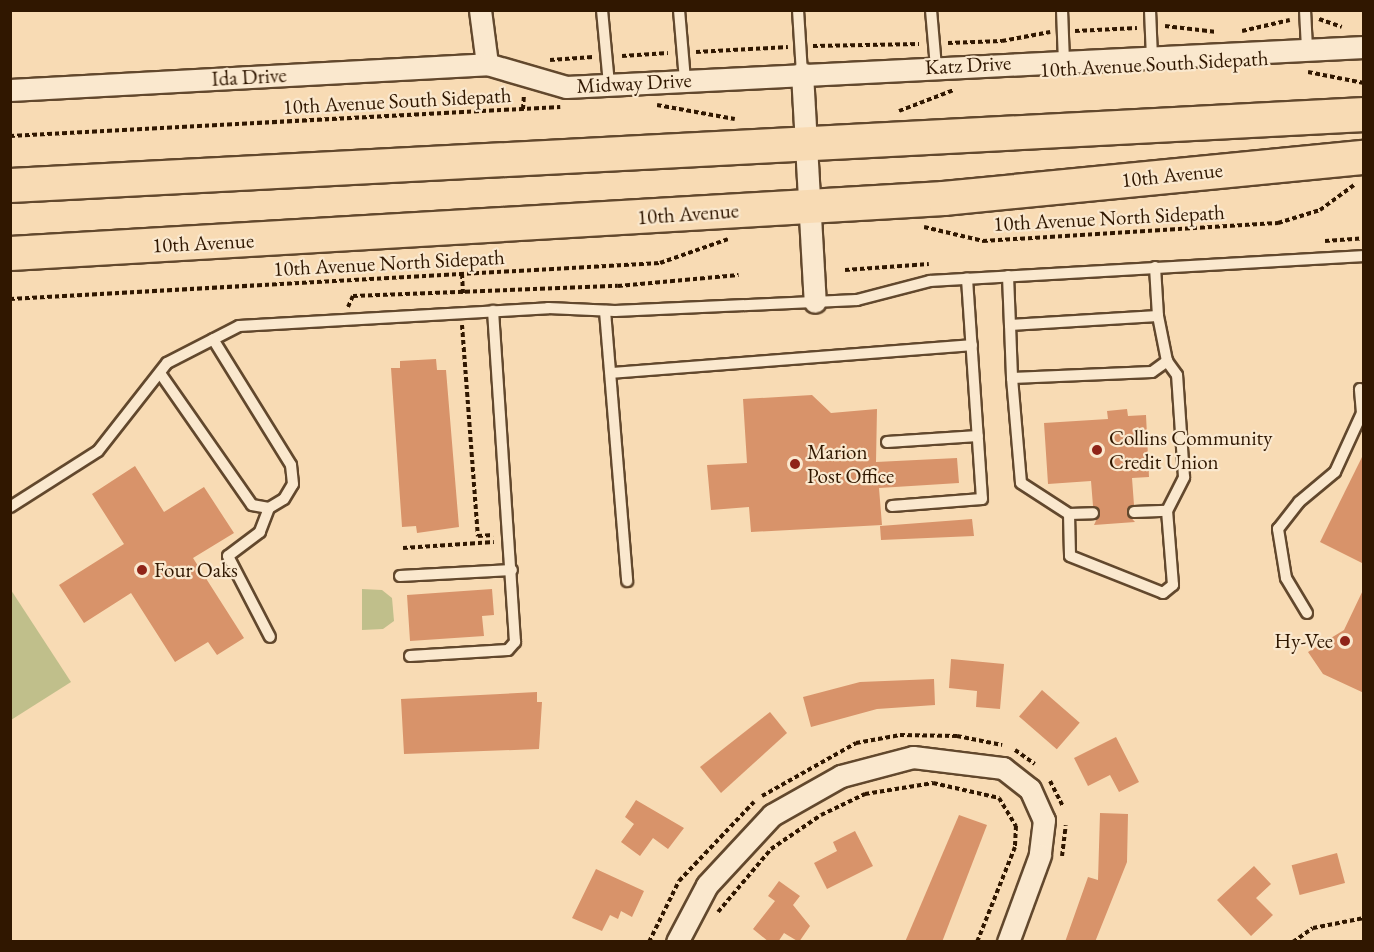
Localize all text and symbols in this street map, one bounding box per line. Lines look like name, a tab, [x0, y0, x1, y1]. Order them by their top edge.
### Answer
street label: 10th Avenue South Sidepath	[1039, 45, 1269, 83]
street label: Katz Drive	[924, 50, 1012, 80]
street label: Ida Drive	[211, 62, 287, 92]
street label: Midway Drive	[576, 67, 692, 99]
street label: 10th Avenue South Sidepath	[282, 82, 512, 120]
street label: 10th Avenue	[1120, 157, 1224, 193]
street label: 10th Avenue	[636, 198, 740, 230]
street label: 10th Avenue North Sidepath	[993, 199, 1225, 237]
street label: 10th Avenue	[151, 228, 255, 258]
street label: 10th Avenue North Sidepath	[273, 244, 505, 282]
place label: Collins Community Credit Union	[1109, 425, 1272, 475]
place label: Marion Post Office	[807, 439, 894, 489]
marker: Collins Community Credit Union	[1090, 443, 1104, 457]
marker: Marion Post Office	[788, 457, 802, 471]
place label: Four Oaks	[154, 557, 238, 583]
marker: Four Oaks	[135, 563, 149, 577]
place label: Hy-Vee	[1274, 628, 1333, 654]
marker: Hy-Vee	[1338, 634, 1352, 648]

